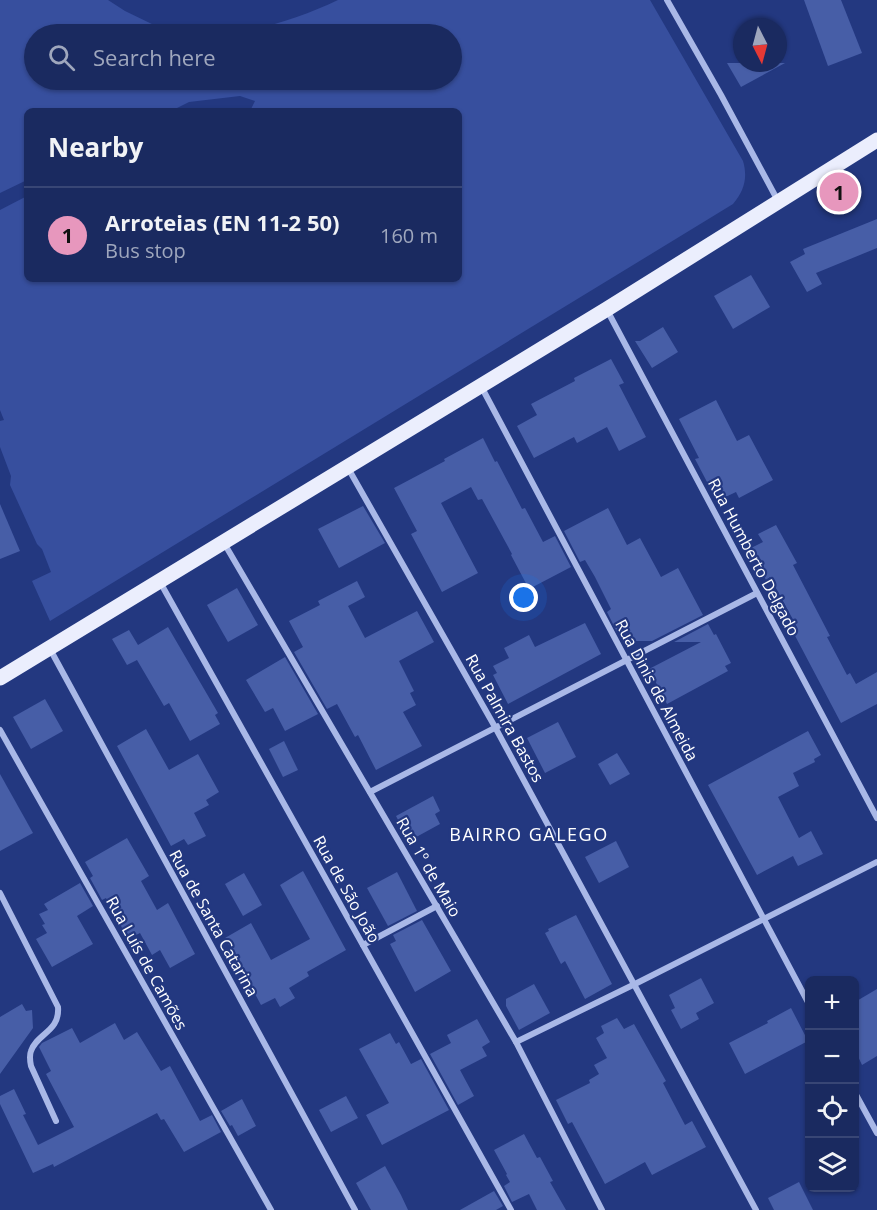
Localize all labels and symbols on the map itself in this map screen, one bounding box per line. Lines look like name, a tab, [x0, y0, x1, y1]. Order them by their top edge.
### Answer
north arrow	[733, 18, 787, 72]
pin: 1	[820, 170, 858, 214]
street label: Rua Humberto Delgado	[703, 474, 805, 640]
your location	[509, 583, 538, 612]
street label: Rua Dinis de Almeida	[610, 615, 704, 765]
street label: Rua Palmira Bastos	[461, 650, 549, 786]
street label: Rua 1º de Maio	[392, 813, 466, 921]
district label: BAIRRO GALEGO	[449, 822, 609, 846]
street label: Rua de São João	[308, 831, 386, 947]
street label: Rua de Santa Catarina	[164, 846, 264, 1000]
street label: Rua Luís de Camões	[101, 892, 193, 1034]

